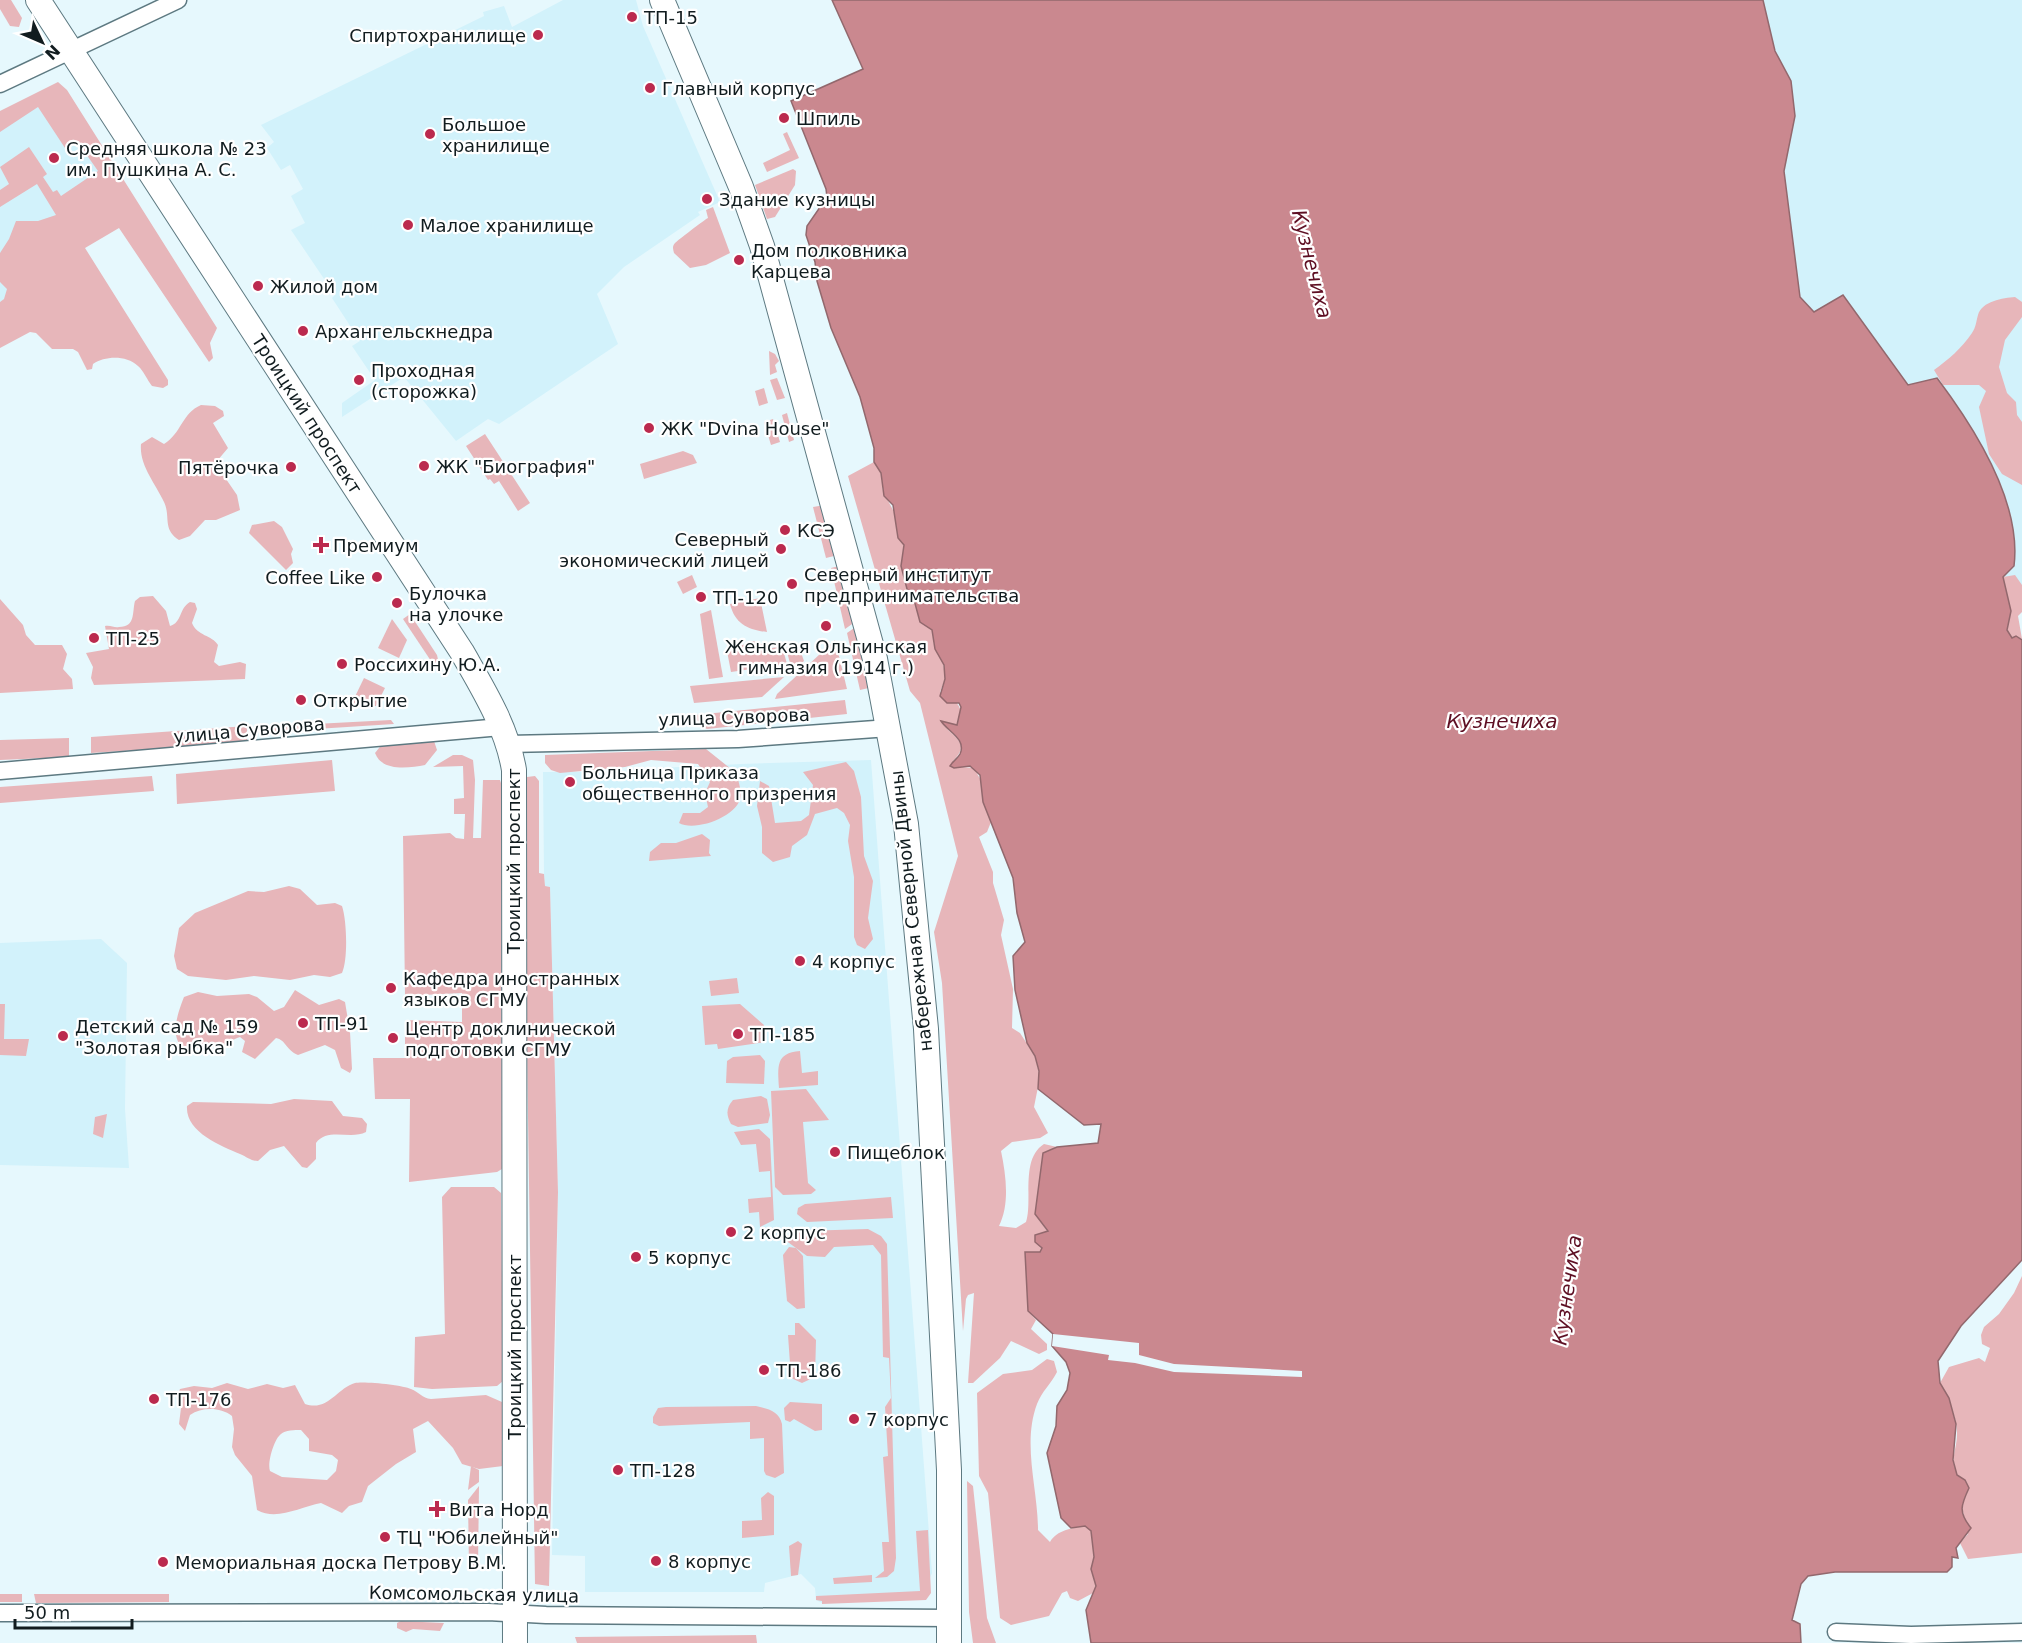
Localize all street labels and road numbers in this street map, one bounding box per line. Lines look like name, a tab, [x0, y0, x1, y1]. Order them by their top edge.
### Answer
street label: Троицкий проспект	[247, 330, 366, 498]
street label: улица Суворова	[658, 704, 810, 730]
street label: улица Суворова	[172, 713, 326, 747]
street label: Троицкий проспект	[503, 768, 524, 955]
street label: набережная Северной Двины	[886, 770, 936, 1052]
street label: Троицкий проспект	[504, 1254, 525, 1441]
street label: Комсомольская улица	[369, 1582, 579, 1606]

